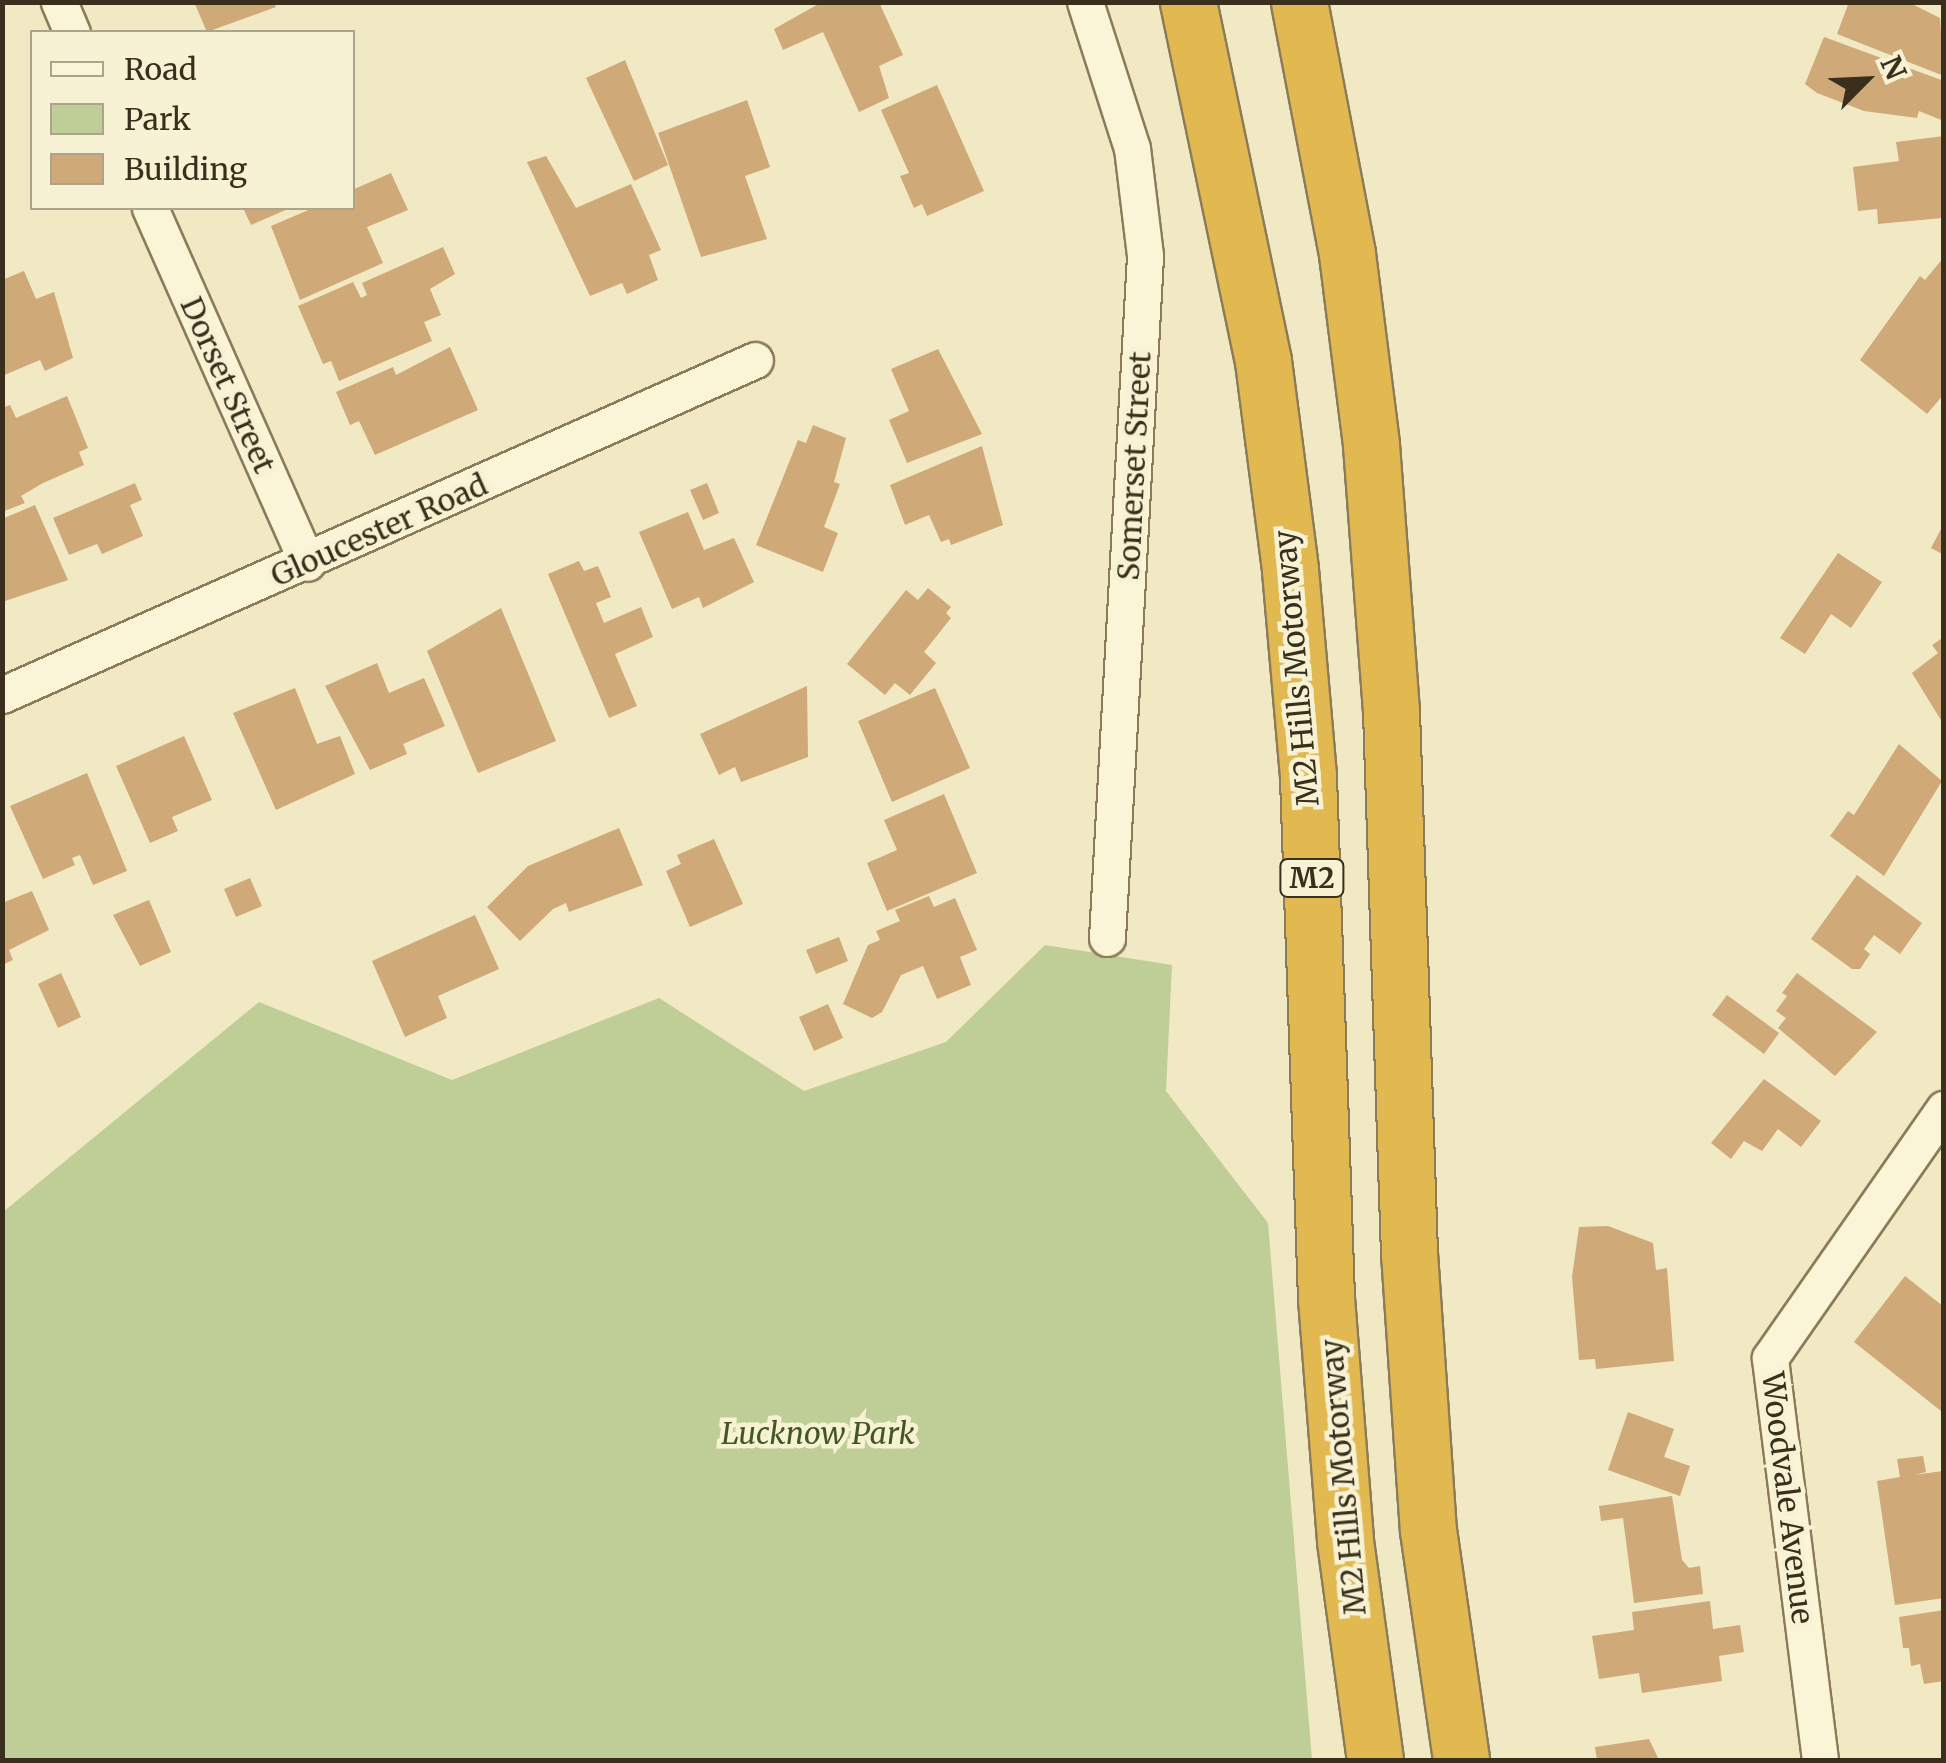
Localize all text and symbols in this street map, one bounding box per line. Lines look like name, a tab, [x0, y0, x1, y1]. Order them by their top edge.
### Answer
legend	[30, 30, 355, 210]
north arrow	[1816, 30, 1916, 130]
text: Road	[124, 50, 197, 88]
text: N	[1872, 50, 1914, 85]
text: Park	[124, 100, 191, 138]
text: Building	[124, 150, 247, 188]
street label: Dorset Street	[173, 291, 283, 479]
street label: Somerset Street	[1110, 351, 1158, 581]
street label: Gloucester Road	[265, 466, 493, 594]
street label: M2 Hills Motorway	[1266, 529, 1326, 807]
road number: M2	[1277, 855, 1347, 901]
street label: M2 Hills Motorway	[1313, 1338, 1373, 1616]
street label: Woodvale Avenue	[1755, 1370, 1821, 1626]
park label: Lucknow Park	[721, 1415, 915, 1451]

